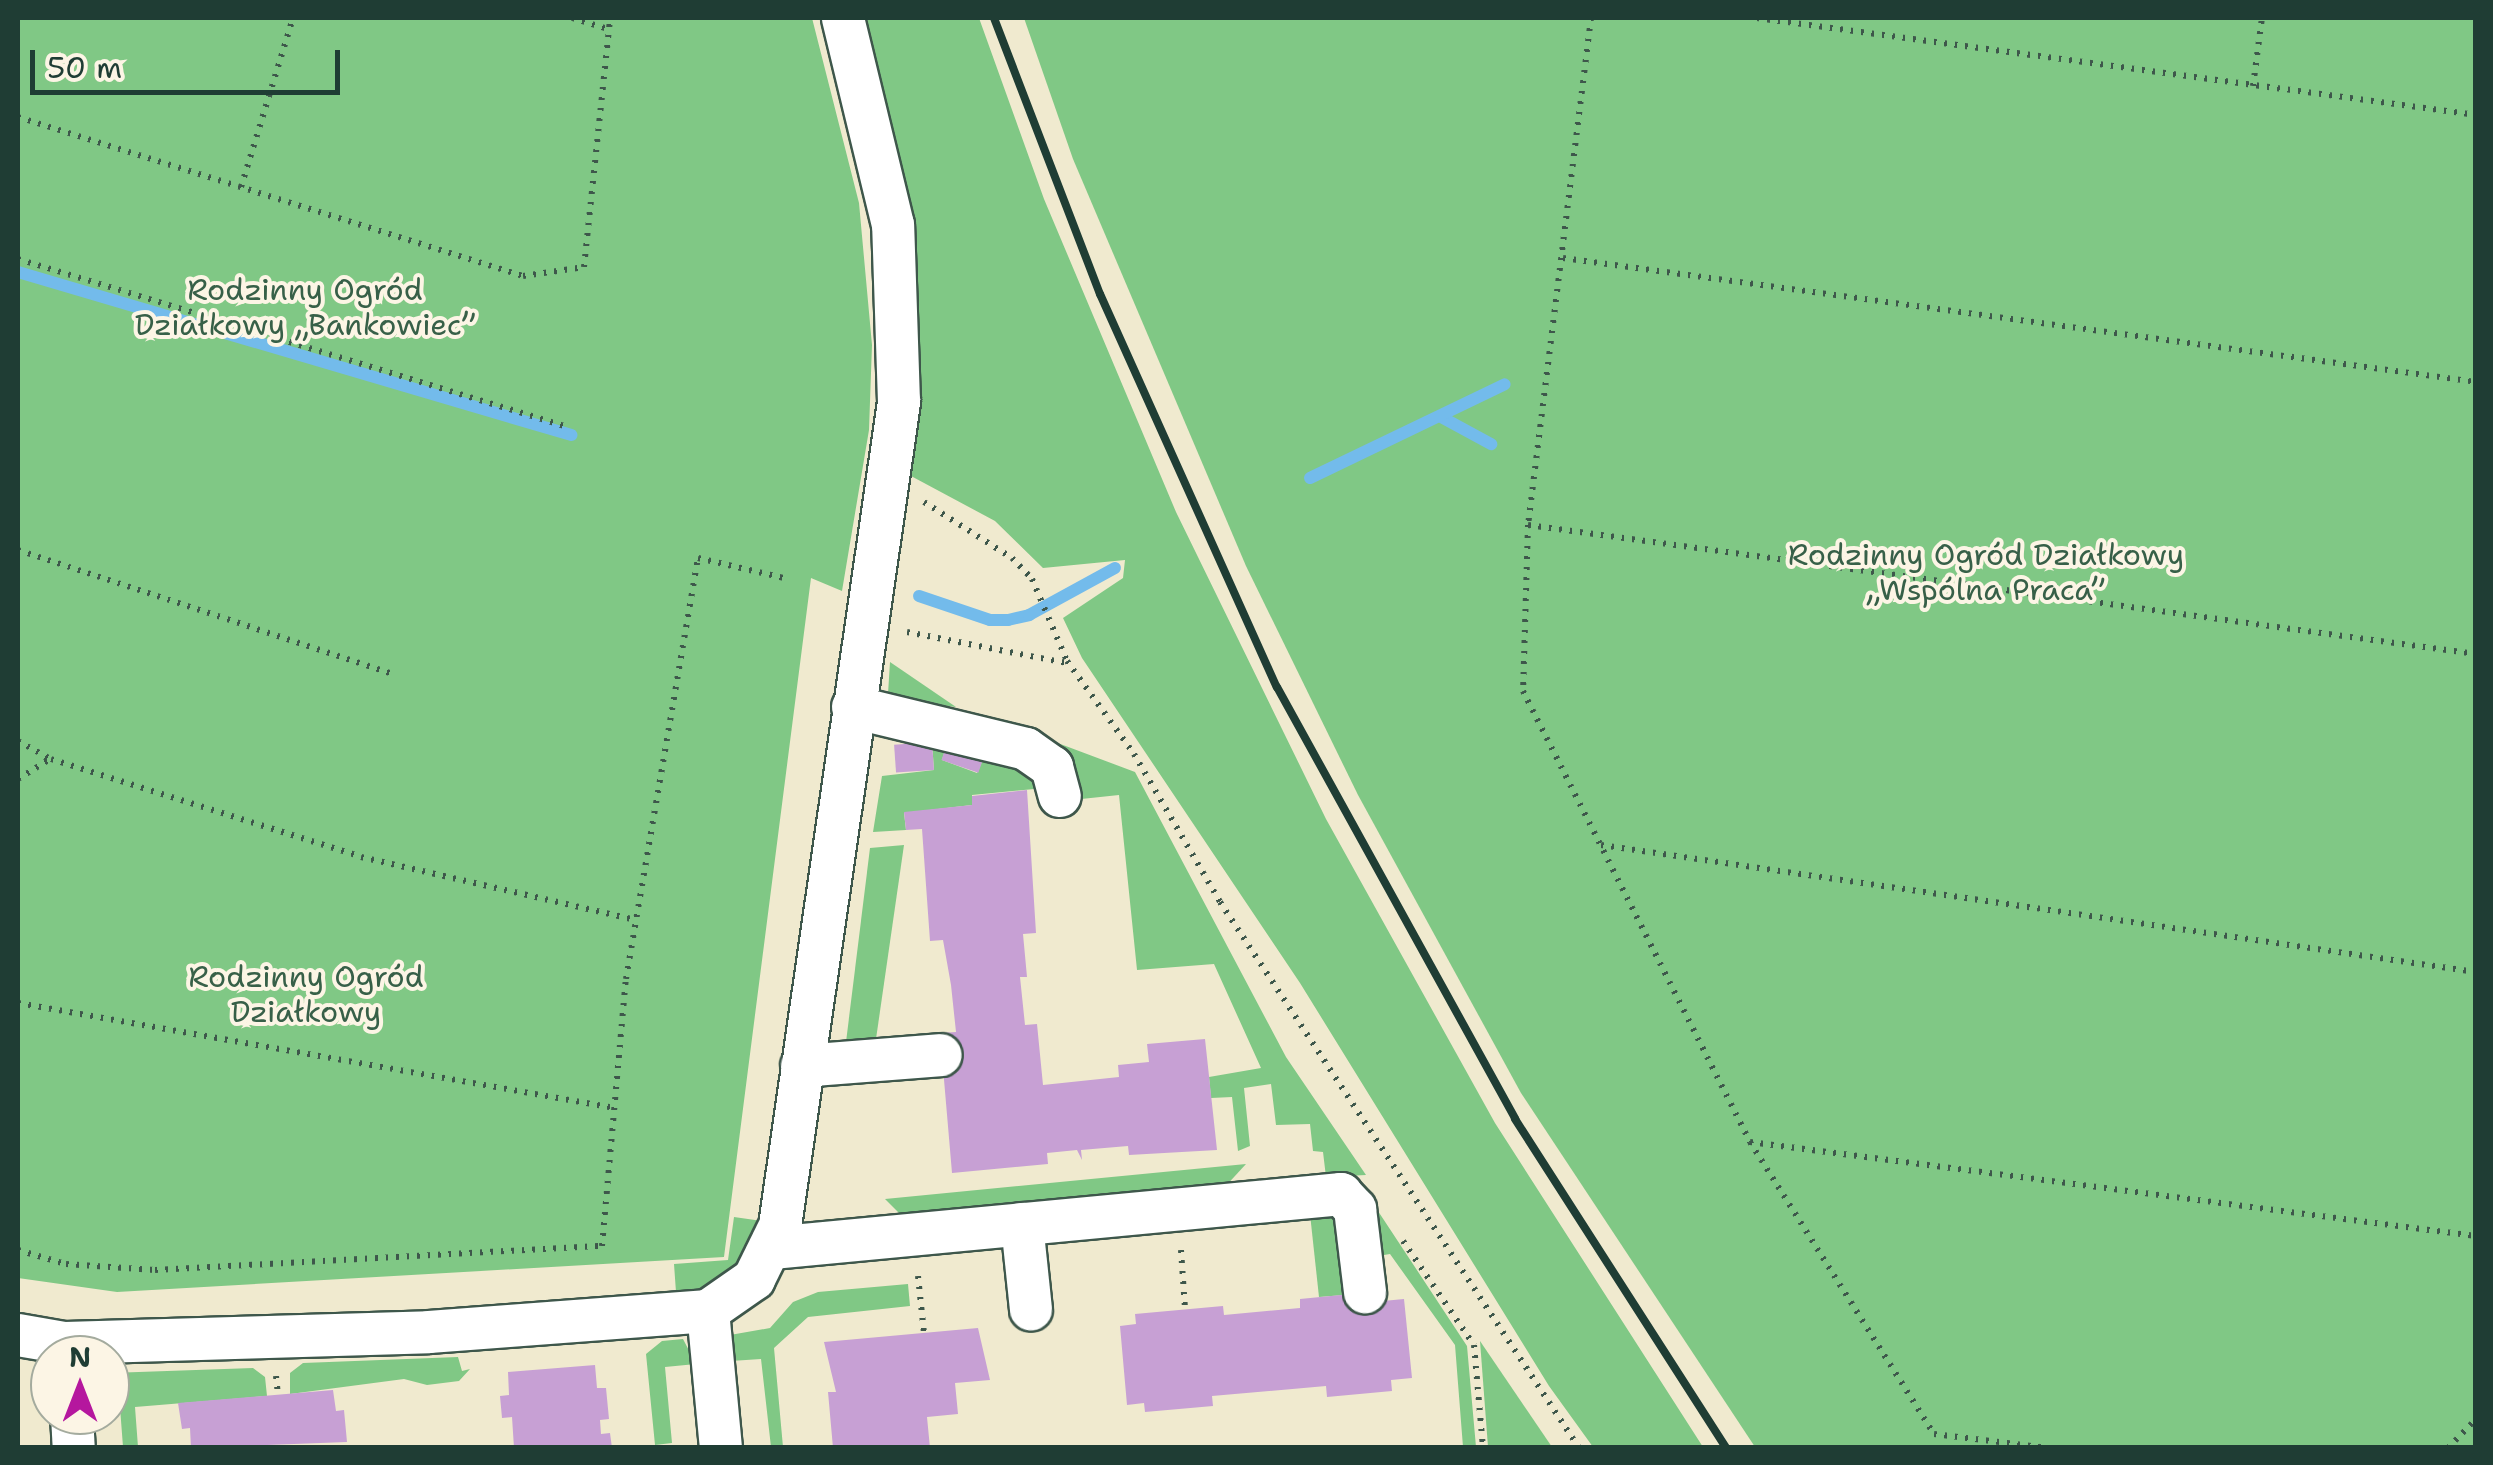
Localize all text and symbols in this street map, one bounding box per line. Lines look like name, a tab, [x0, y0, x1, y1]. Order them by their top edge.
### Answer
scale bar	[35, 30, 345, 92]
text: 50 m	[47, 47, 122, 88]
park label: Rodzinny Ogród Działkowy „Bankowiec”	[135, 272, 475, 342]
park label: Rodzinny Ogród Działkowy „Wspólna Praca”	[1788, 537, 2184, 608]
park label: Rodzinny Ogród Działkowy	[188, 959, 424, 1030]
north arrow	[30, 1335, 130, 1435]
text: N	[69, 1338, 91, 1376]

